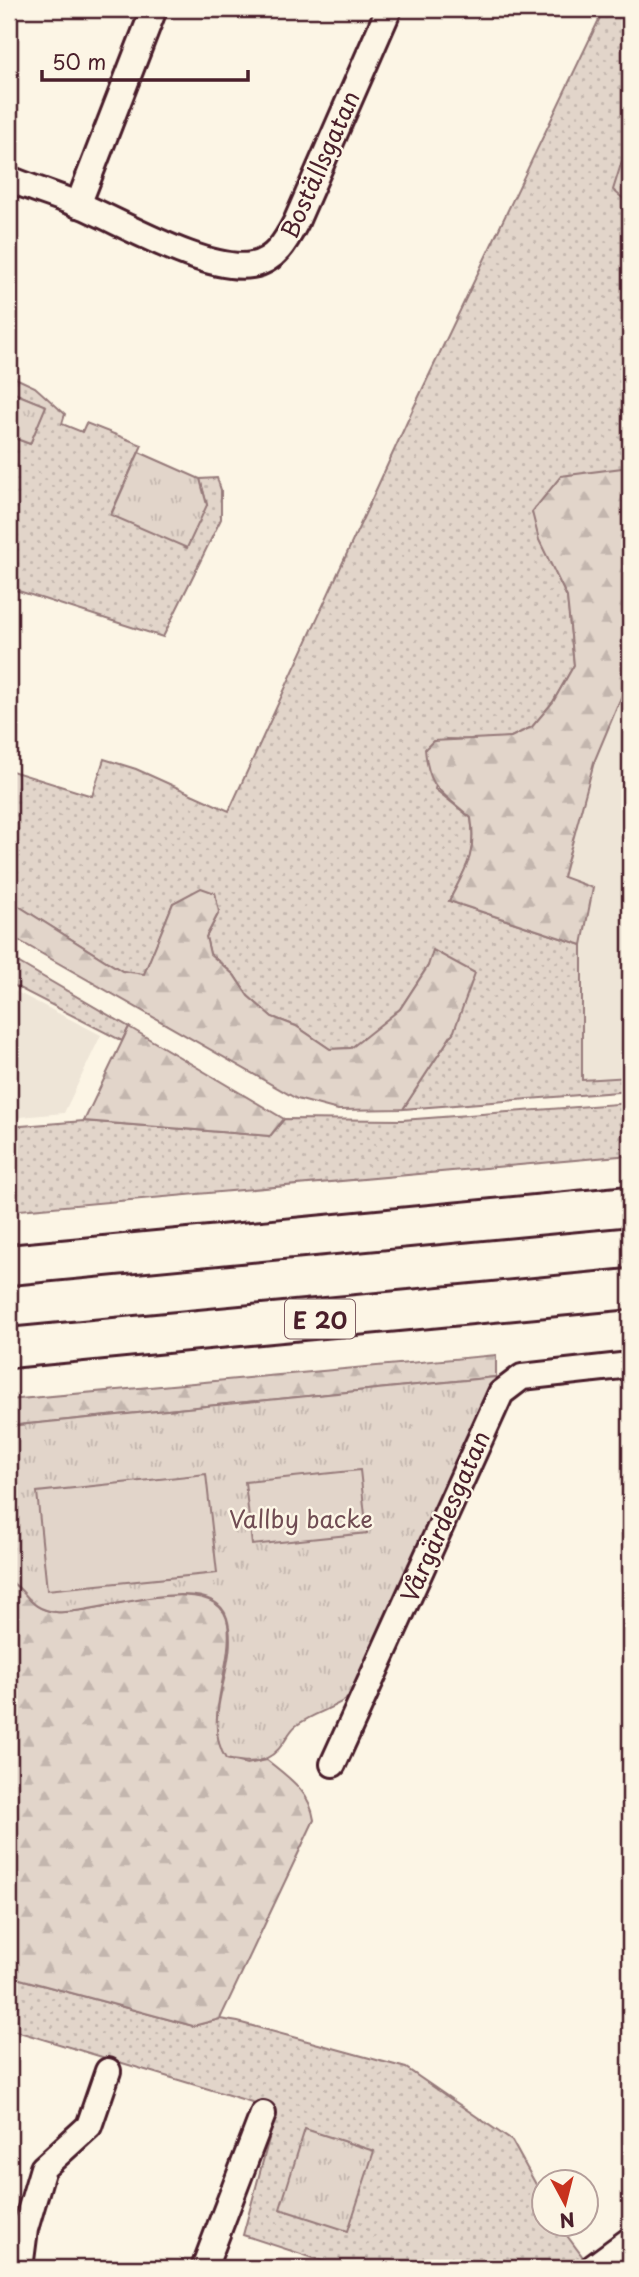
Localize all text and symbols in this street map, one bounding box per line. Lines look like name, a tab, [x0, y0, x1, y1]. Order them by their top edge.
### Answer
scale bar	[42, 38, 248, 82]
text: 50 m	[52, 45, 106, 77]
street label: Boställsgatan	[270, 84, 368, 244]
road number: E 20	[285, 1300, 355, 1338]
street label: Vårgärdesgatan	[390, 1424, 498, 1608]
park label: Vallby backe	[229, 1500, 373, 1536]
north arrow	[530, 2168, 600, 2238]
text: N	[558, 2206, 576, 2236]

